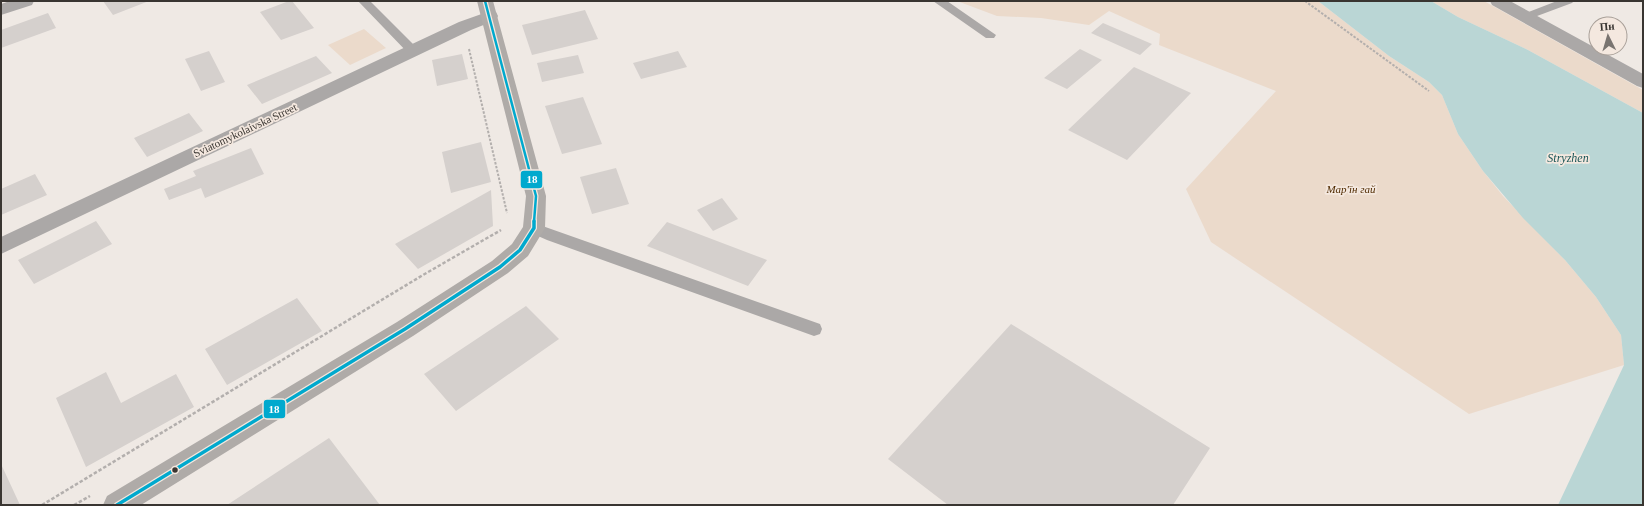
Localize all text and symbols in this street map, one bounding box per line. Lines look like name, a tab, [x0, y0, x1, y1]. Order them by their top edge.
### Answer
north arrow	[1588, 16, 1628, 56]
text: Пн	[1599, 19, 1616, 33]
street label: Sviatomykolaivska Street	[191, 101, 299, 159]
water label: Stryzhen	[1547, 151, 1589, 165]
line badge: 18	[520, 170, 543, 189]
text: 18	[527, 173, 538, 185]
park label: Мар'їн гай	[1326, 183, 1376, 195]
line badge: 18	[263, 399, 286, 419]
text: 18	[269, 403, 280, 415]
unlabelled marker	[170, 465, 180, 475]

